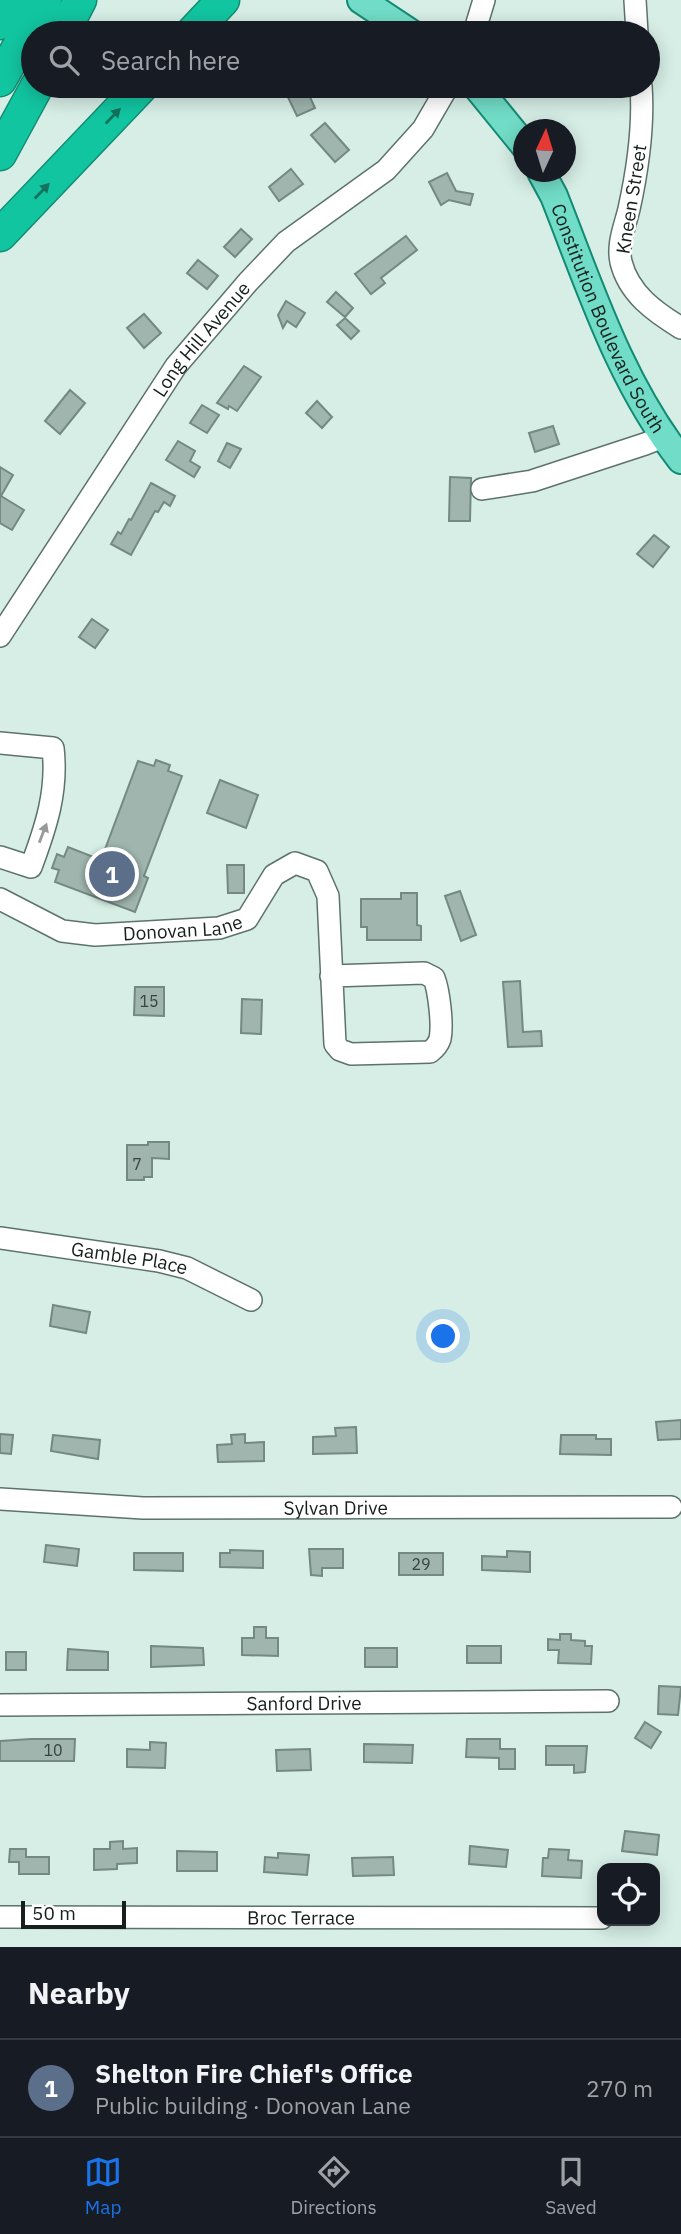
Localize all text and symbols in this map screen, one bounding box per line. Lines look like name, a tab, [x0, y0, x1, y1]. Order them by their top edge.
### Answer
search box	[21, 21, 660, 98]
icon: search	[45, 41, 83, 79]
text: Search here	[101, 43, 240, 77]
one-way arrow	[104, 108, 120, 125]
north arrow	[513, 119, 576, 182]
street label: Kneen Street	[610, 142, 652, 256]
one-way arrow	[33, 183, 49, 200]
street label: Constitution Boulevard South	[546, 200, 670, 438]
street label: Long Hill Avenue	[147, 277, 255, 401]
one-way arrow	[38, 823, 49, 844]
pin: 1	[89, 848, 135, 900]
street label: Donovan Lane	[122, 909, 245, 945]
house number: 15	[139, 991, 159, 1011]
house number: 7	[132, 1154, 142, 1174]
street label: Gamble Place	[70, 1236, 190, 1280]
your location	[426, 1319, 460, 1353]
street label: Sylvan Drive	[284, 1496, 388, 1520]
house number: 29	[411, 1554, 431, 1574]
street label: Sanford Drive	[246, 1691, 362, 1715]
house number: 10	[43, 1740, 63, 1760]
map controls	[597, 1863, 660, 1926]
button: locate	[597, 1863, 660, 1926]
scale bar	[21, 1898, 126, 1930]
text: 50 m	[32, 1901, 76, 1925]
street label: Broc Terrace	[247, 1905, 355, 1930]
text: Nearby	[28, 1973, 130, 2012]
text: Shelton Fire Chief's Office	[95, 2056, 413, 2090]
text: 1	[44, 2073, 58, 2103]
text: 270 m	[586, 2073, 653, 2103]
text: Public building · Donovan Lane	[95, 2090, 411, 2120]
tab: Map	[84, 2153, 122, 2219]
tab: Directions	[290, 2153, 377, 2219]
tab: Saved	[545, 2153, 597, 2219]

